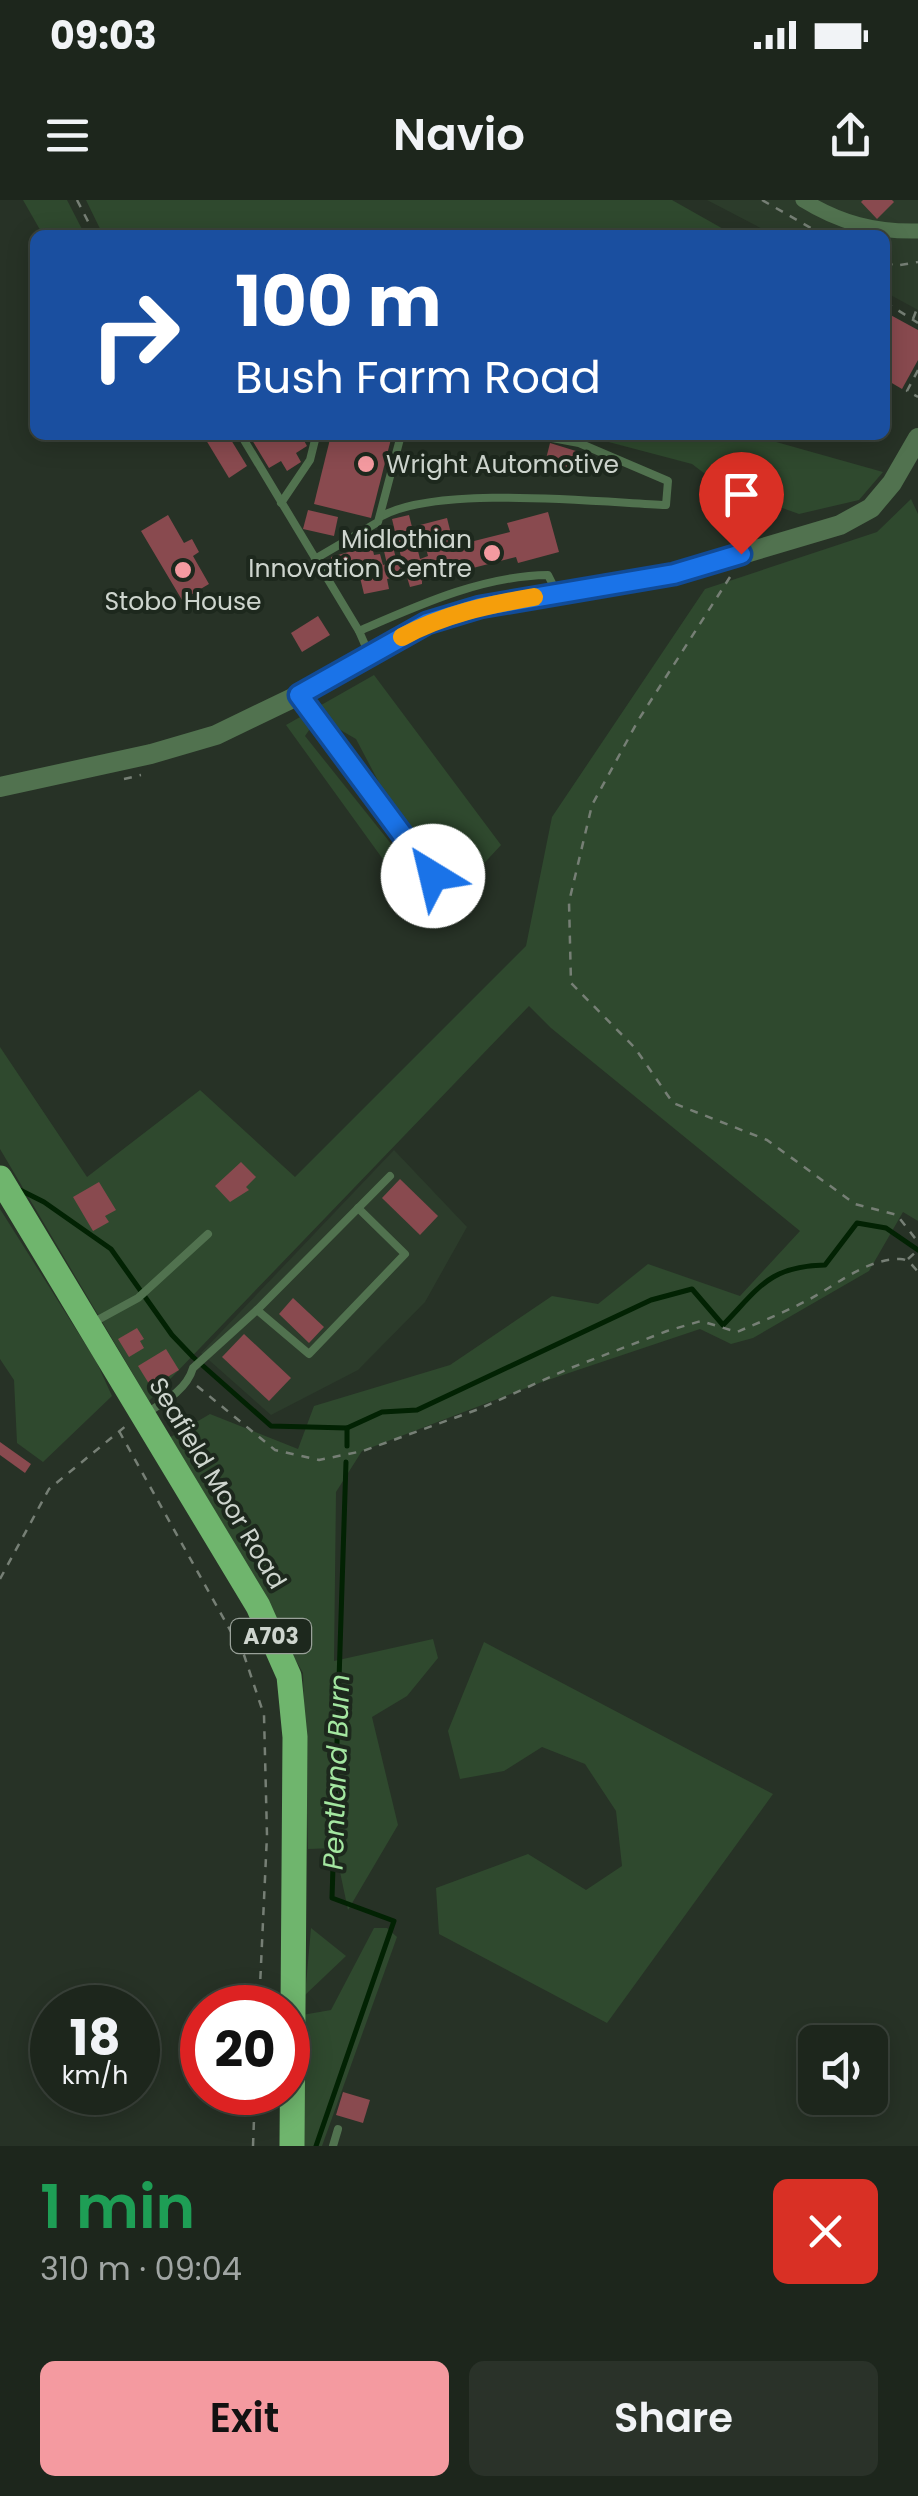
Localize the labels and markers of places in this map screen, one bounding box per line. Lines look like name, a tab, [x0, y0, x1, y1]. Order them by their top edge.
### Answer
place label: Wright Automotive	[386, 447, 619, 482]
pin	[699, 452, 784, 555]
marker: Wright Automotive	[355, 453, 377, 475]
place label: Midlothian Innovation Centre	[248, 522, 472, 586]
marker: Midlothian Innovation Centre	[481, 542, 503, 564]
marker: Stobo House	[172, 559, 194, 581]
place label: Stobo House	[104, 584, 262, 619]

